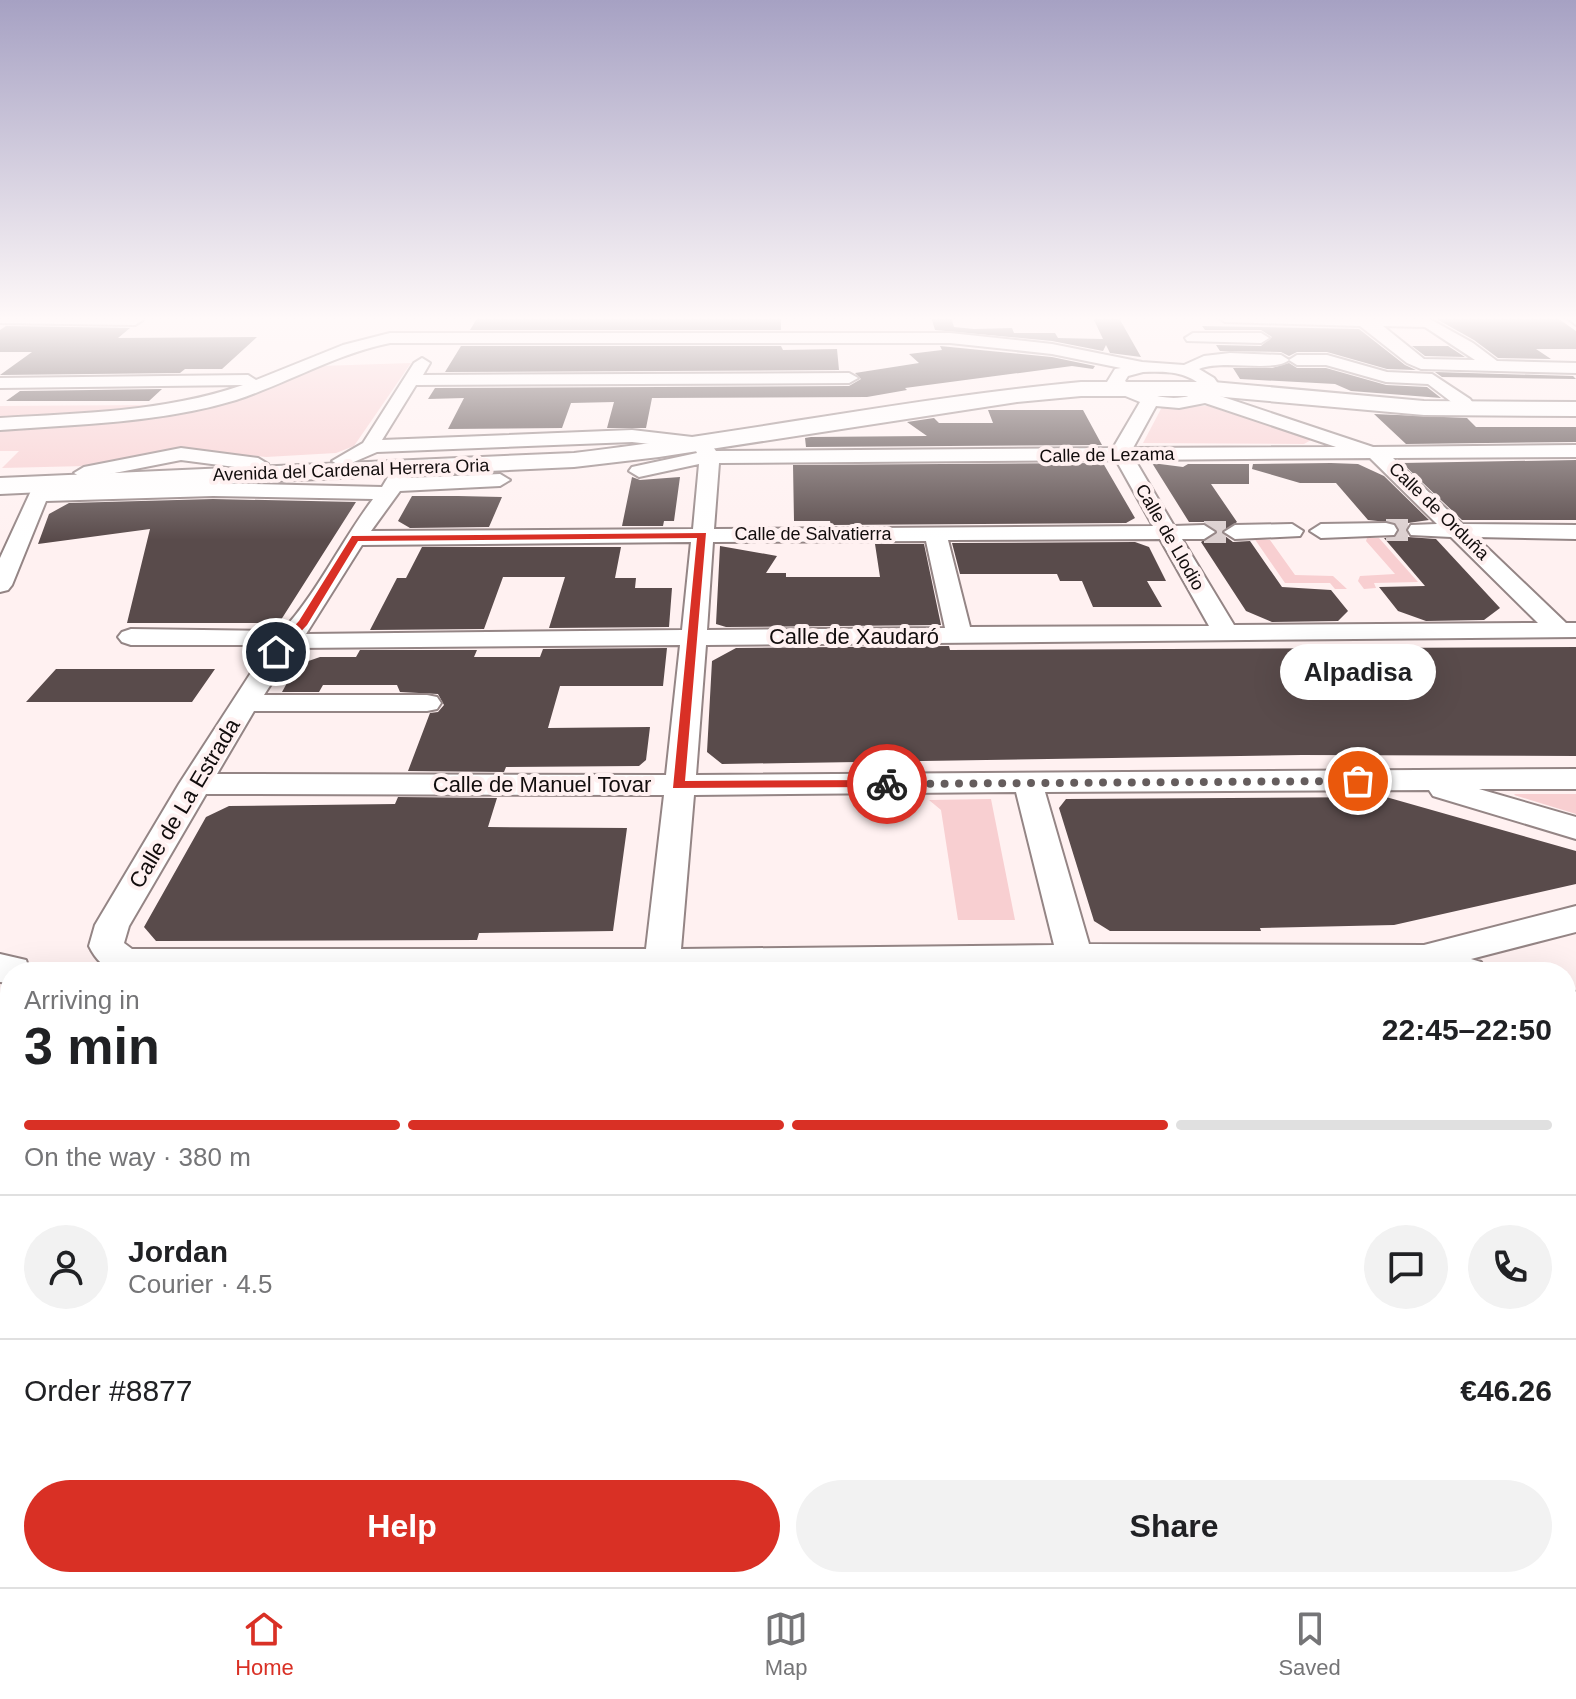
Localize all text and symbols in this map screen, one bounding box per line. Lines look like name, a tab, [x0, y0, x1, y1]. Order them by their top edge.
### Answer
street label: Calle de Lezama	[1039, 444, 1176, 466]
street label: Avenida del Cardenal Herrera Oria	[212, 455, 491, 485]
street label: Calle de Orduña	[1385, 458, 1494, 564]
street label: Calle de Llodio	[1132, 480, 1208, 594]
street label: Calle de Salvatierra	[734, 524, 893, 544]
pin	[242, 618, 310, 686]
street label: Calle de Xaudaró	[769, 624, 939, 649]
icon: home	[254, 630, 298, 674]
callout: Alpadisa	[1280, 645, 1436, 701]
text: Alpadisa	[1304, 657, 1412, 687]
street label: Calle de La Estrada	[124, 713, 245, 893]
courier	[847, 744, 927, 824]
pin	[1324, 747, 1392, 815]
icon: bag	[1336, 759, 1380, 803]
icon: bike	[865, 762, 909, 806]
street label: Calle de Manuel Tovar	[433, 772, 651, 797]
text: Arriving in	[24, 985, 140, 1015]
text: 22:45–22:50	[1382, 1013, 1552, 1046]
text: 3 min	[24, 1017, 160, 1075]
text: On the way · 380 m	[24, 1142, 251, 1172]
button: person	[24, 1225, 108, 1309]
button: chat	[1364, 1225, 1448, 1309]
button: phone	[1468, 1225, 1552, 1309]
text: Jordan	[128, 1235, 228, 1268]
text: Courier · 4.5	[128, 1269, 273, 1299]
text: Order #8877	[24, 1374, 192, 1407]
text: €46.26	[1460, 1374, 1552, 1407]
button: Help	[24, 1480, 780, 1572]
button: Share	[796, 1480, 1552, 1572]
tab: Home	[235, 1607, 294, 1681]
tab: Map	[764, 1607, 808, 1681]
tab: Saved	[1278, 1607, 1341, 1681]

